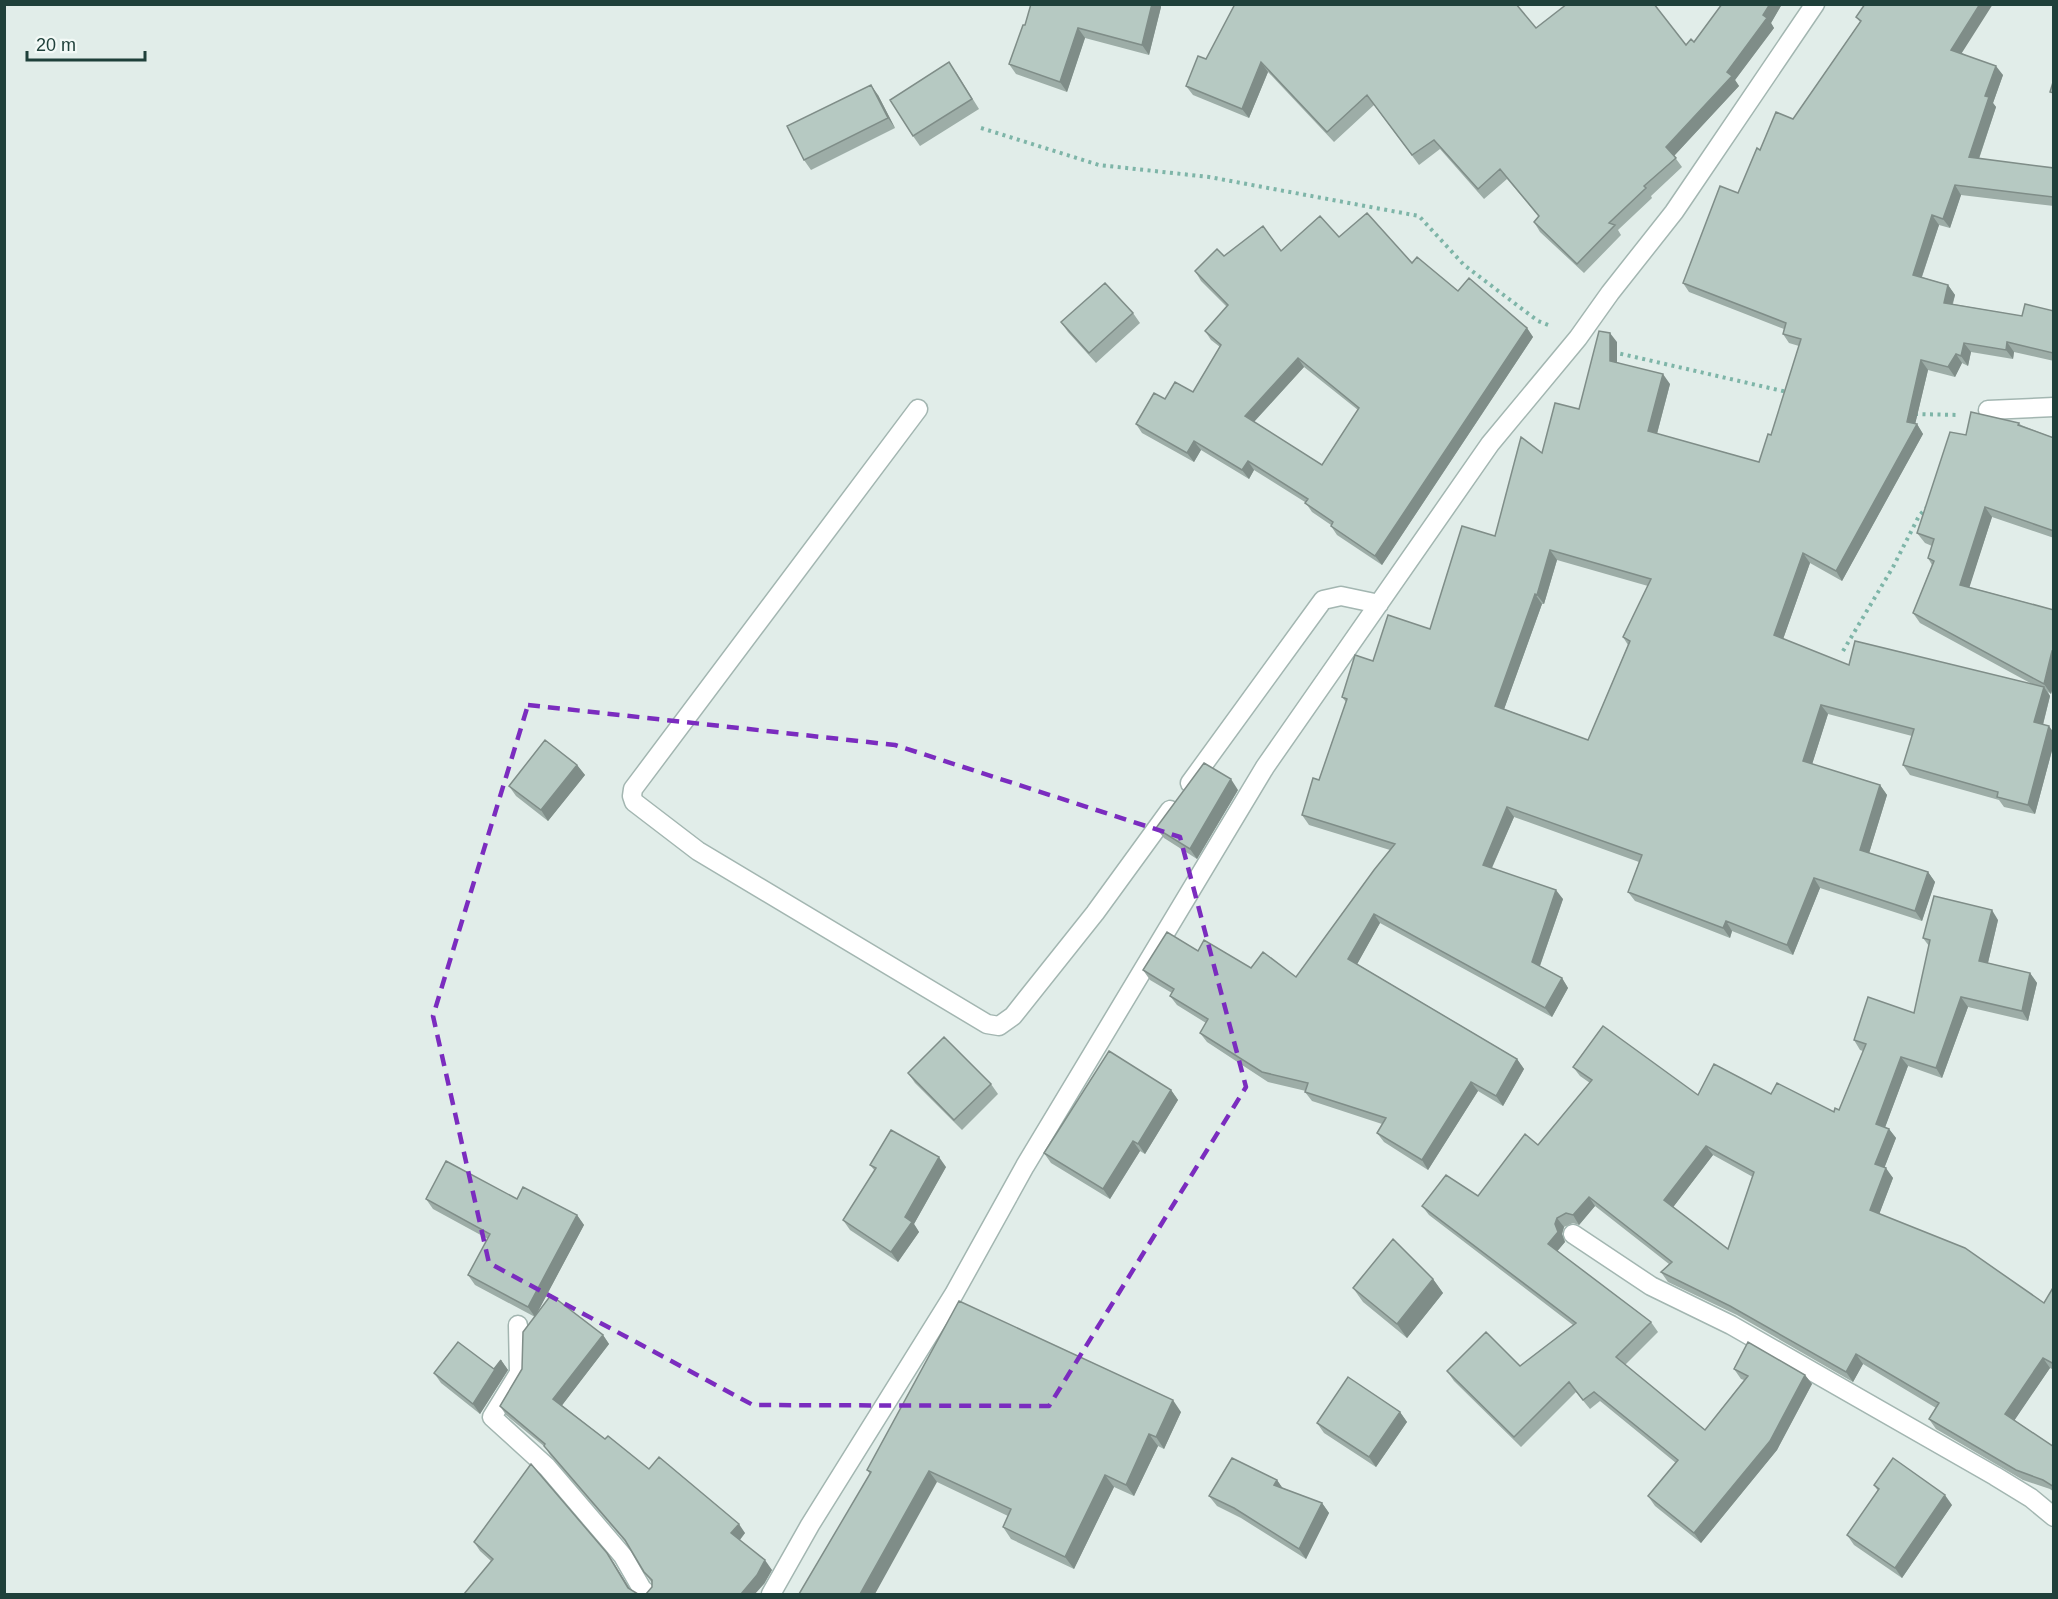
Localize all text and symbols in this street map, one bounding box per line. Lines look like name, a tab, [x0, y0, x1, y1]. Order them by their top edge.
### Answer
scale bar	[27, 24, 146, 62]
text: 20 m	[36, 35, 76, 55]

